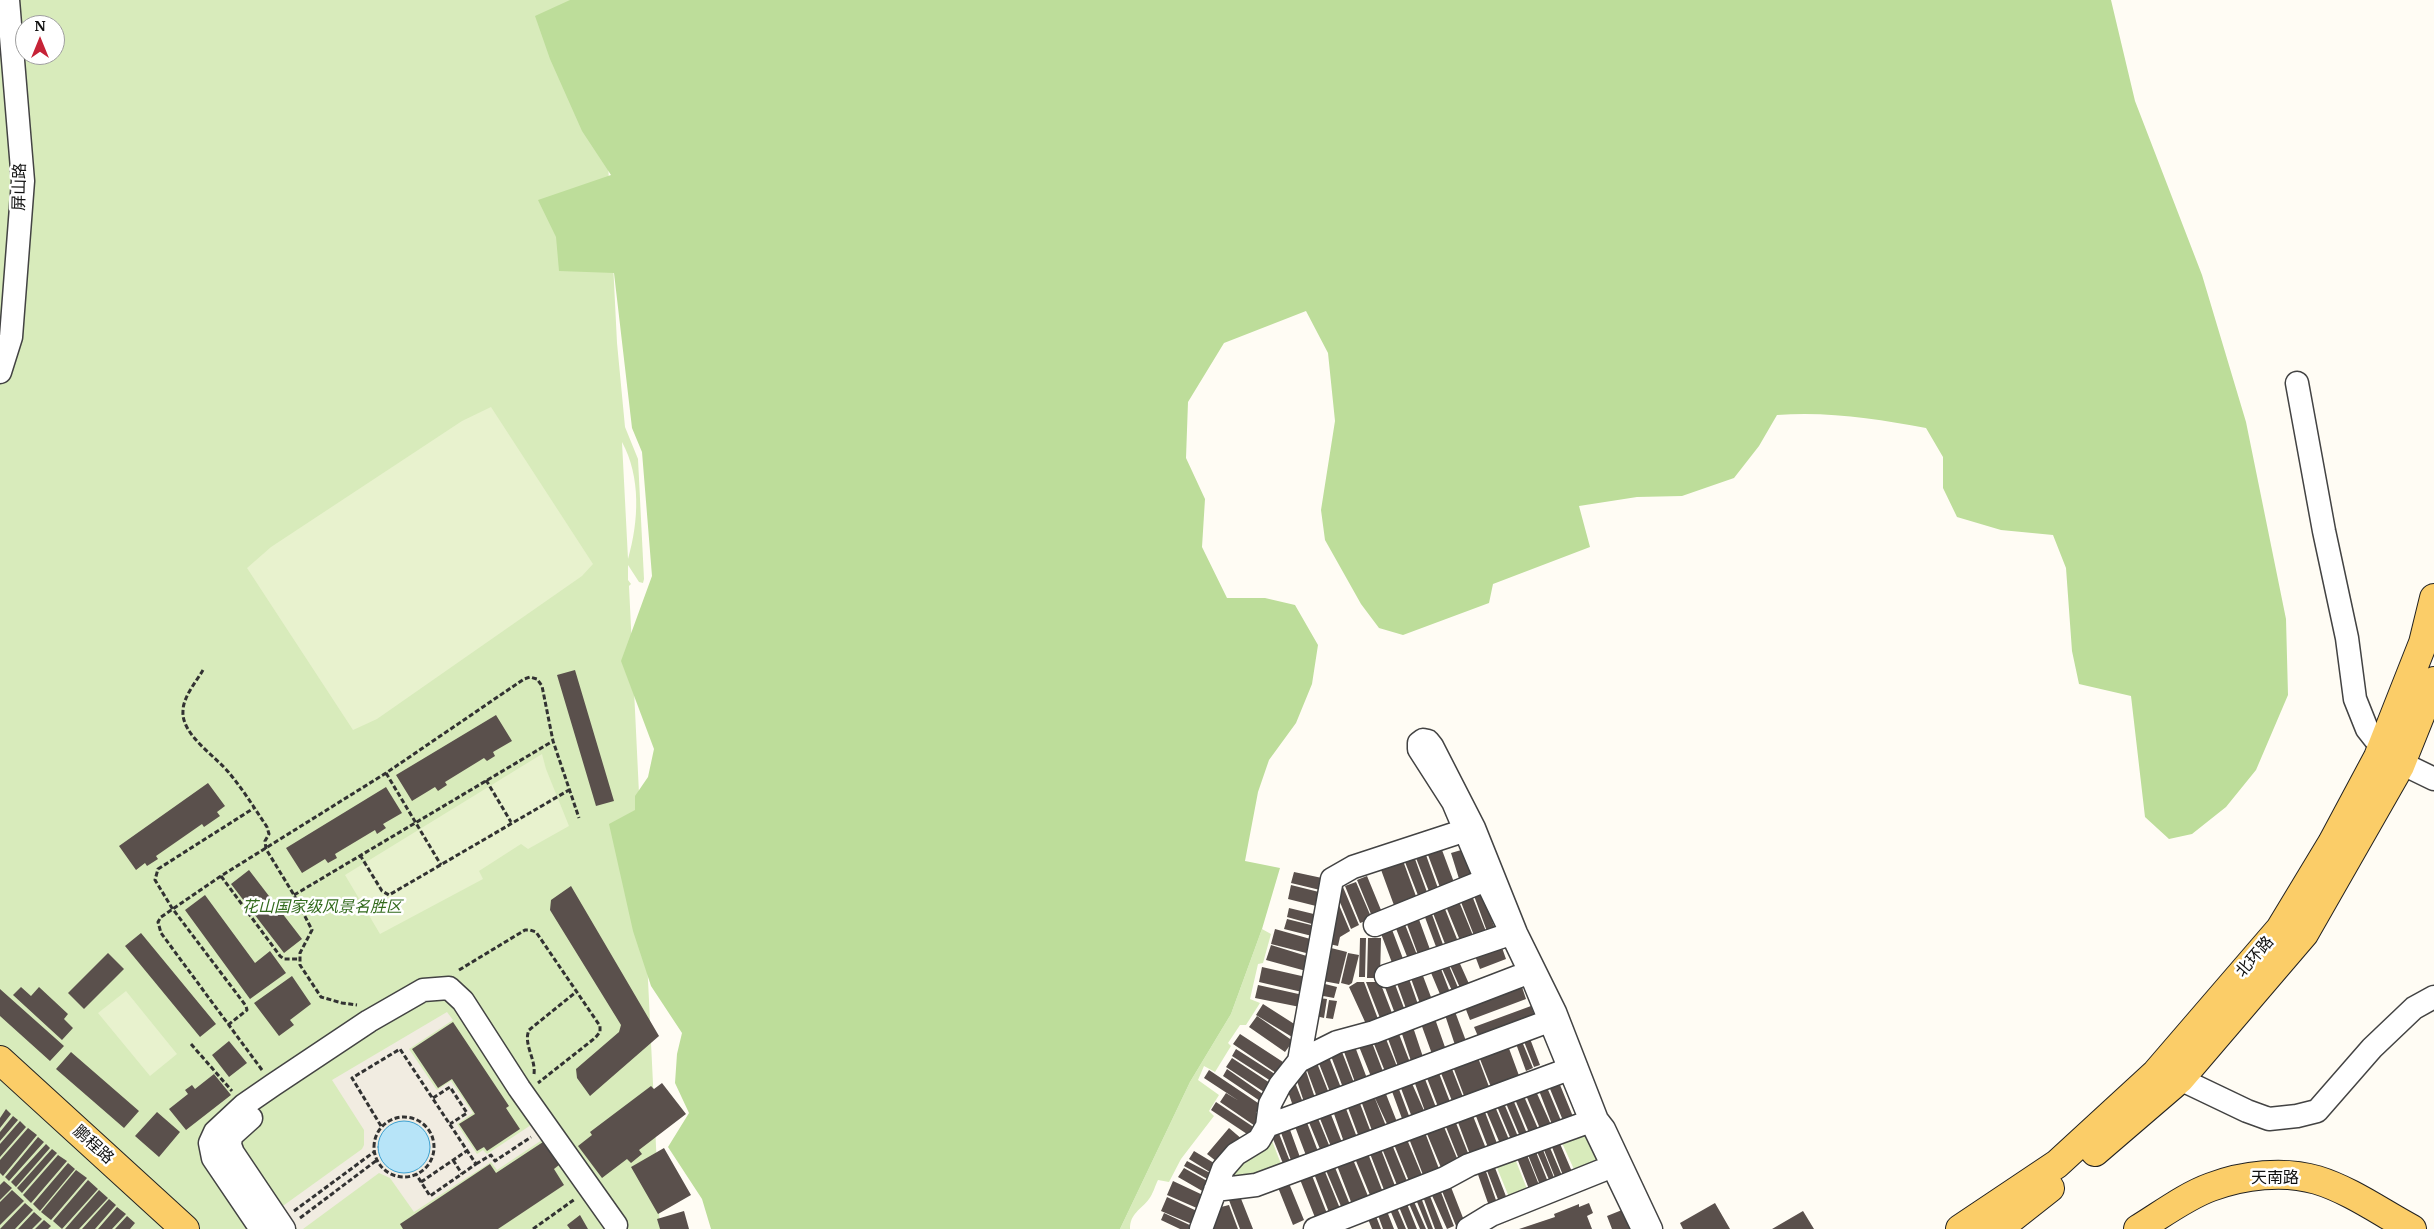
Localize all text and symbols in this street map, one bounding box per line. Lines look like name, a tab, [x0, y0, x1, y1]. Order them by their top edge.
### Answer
north arrow	[15, 15, 65, 65]
text: N	[34, 17, 46, 35]
street label: 屏山路	[10, 163, 30, 211]
park label: 花山国家级风景名胜区	[242, 897, 402, 917]
street label: 北环路	[2232, 933, 2278, 981]
street label: 鹏程路	[69, 1122, 117, 1168]
street label: 天南路	[2251, 1168, 2299, 1188]

